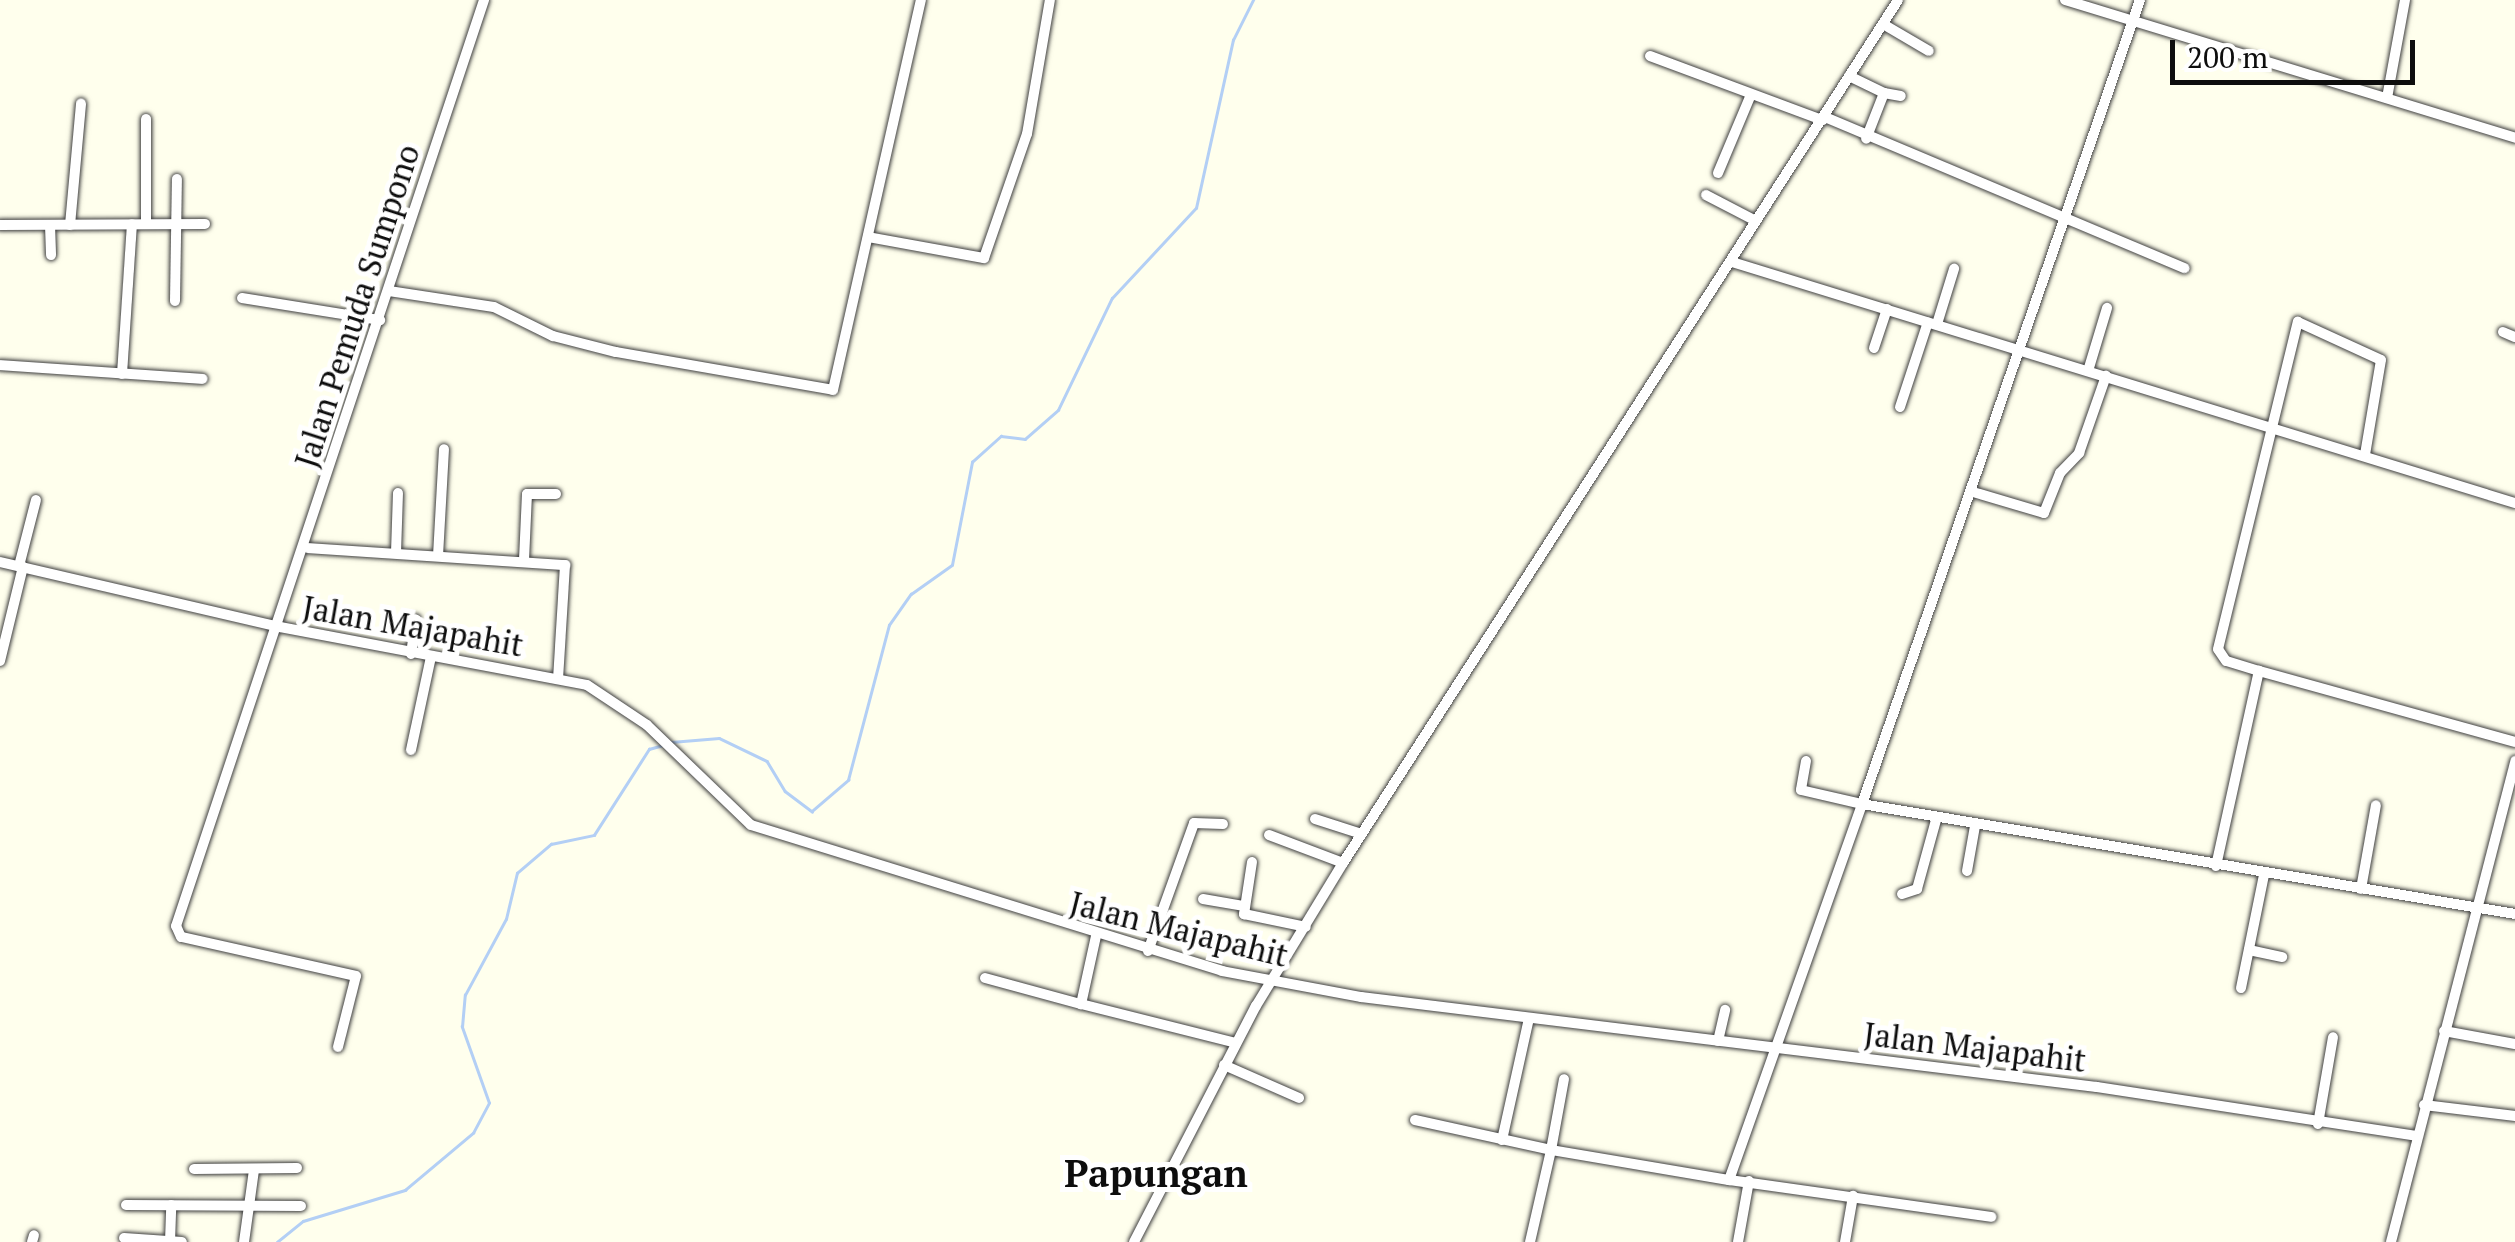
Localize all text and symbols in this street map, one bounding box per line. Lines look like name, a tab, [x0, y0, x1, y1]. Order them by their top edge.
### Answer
scale bar	[2175, 20, 2420, 82]
text: 200 m	[2187, 37, 2268, 77]
street label: Jalan Pemuda Sumpono	[287, 140, 427, 472]
street label: Jalan Majapahit	[300, 588, 526, 664]
street label: Jalan Majapahit	[1066, 883, 1292, 975]
street label: Jalan Majapahit	[1862, 1014, 2088, 1080]
district label: Papungan	[1064, 1151, 1248, 1197]

